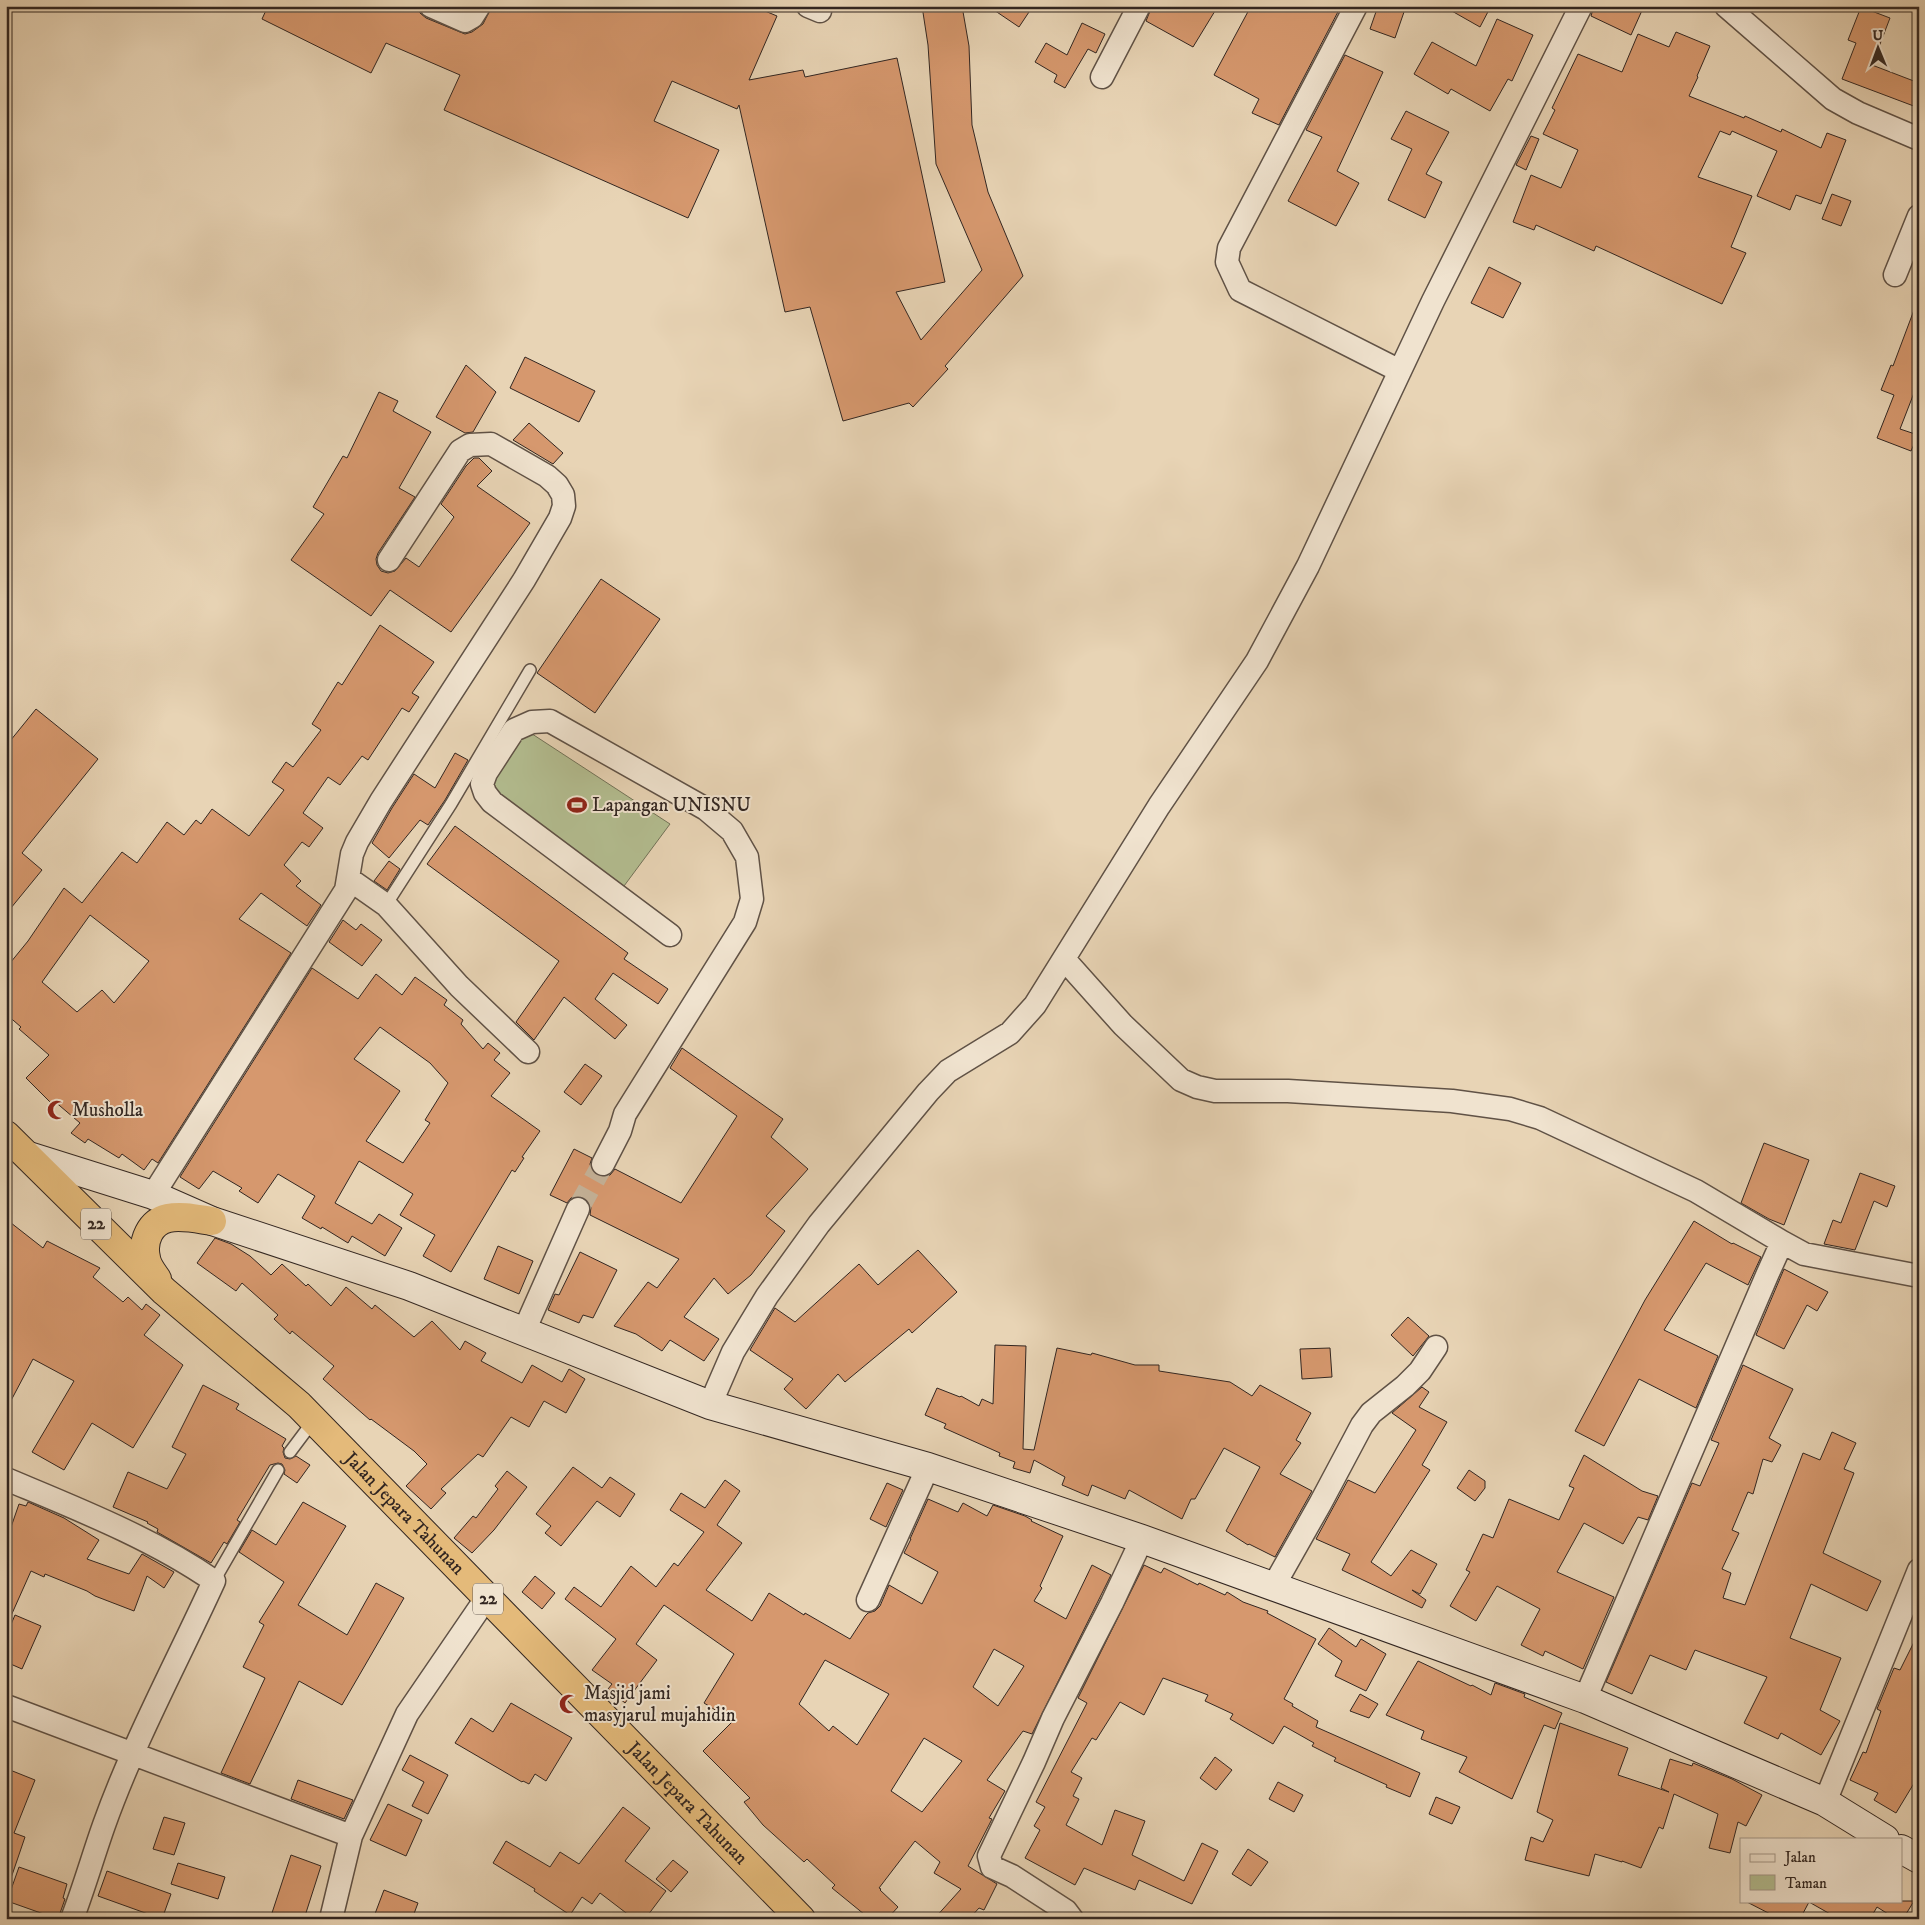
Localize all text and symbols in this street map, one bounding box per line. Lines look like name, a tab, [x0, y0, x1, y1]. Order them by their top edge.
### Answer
north arrow	[1852, 22, 1902, 72]
text: U	[1872, 27, 1884, 45]
sports icon: Lapangan UNISNU	[566, 794, 588, 816]
place label: Lapangan UNISNU	[592, 794, 751, 817]
mosque icon: Musholla	[46, 1099, 68, 1121]
place label: Musholla	[72, 1099, 143, 1122]
road number: 22	[81, 1208, 111, 1240]
street label: Jalan Jepara Tahunan	[338, 1446, 470, 1580]
road number: 22	[473, 1584, 503, 1615]
place label: Masjid jami masyjarul mujahidin	[584, 1682, 736, 1727]
mosque icon: Masjid jami masyjarul mujahidin	[558, 1693, 580, 1715]
street label: Jalan Jepara Tahunan	[621, 1735, 753, 1869]
legend	[1740, 1838, 1902, 1902]
text: Jalan	[1783, 1848, 1816, 1867]
text: Taman	[1785, 1874, 1827, 1893]

